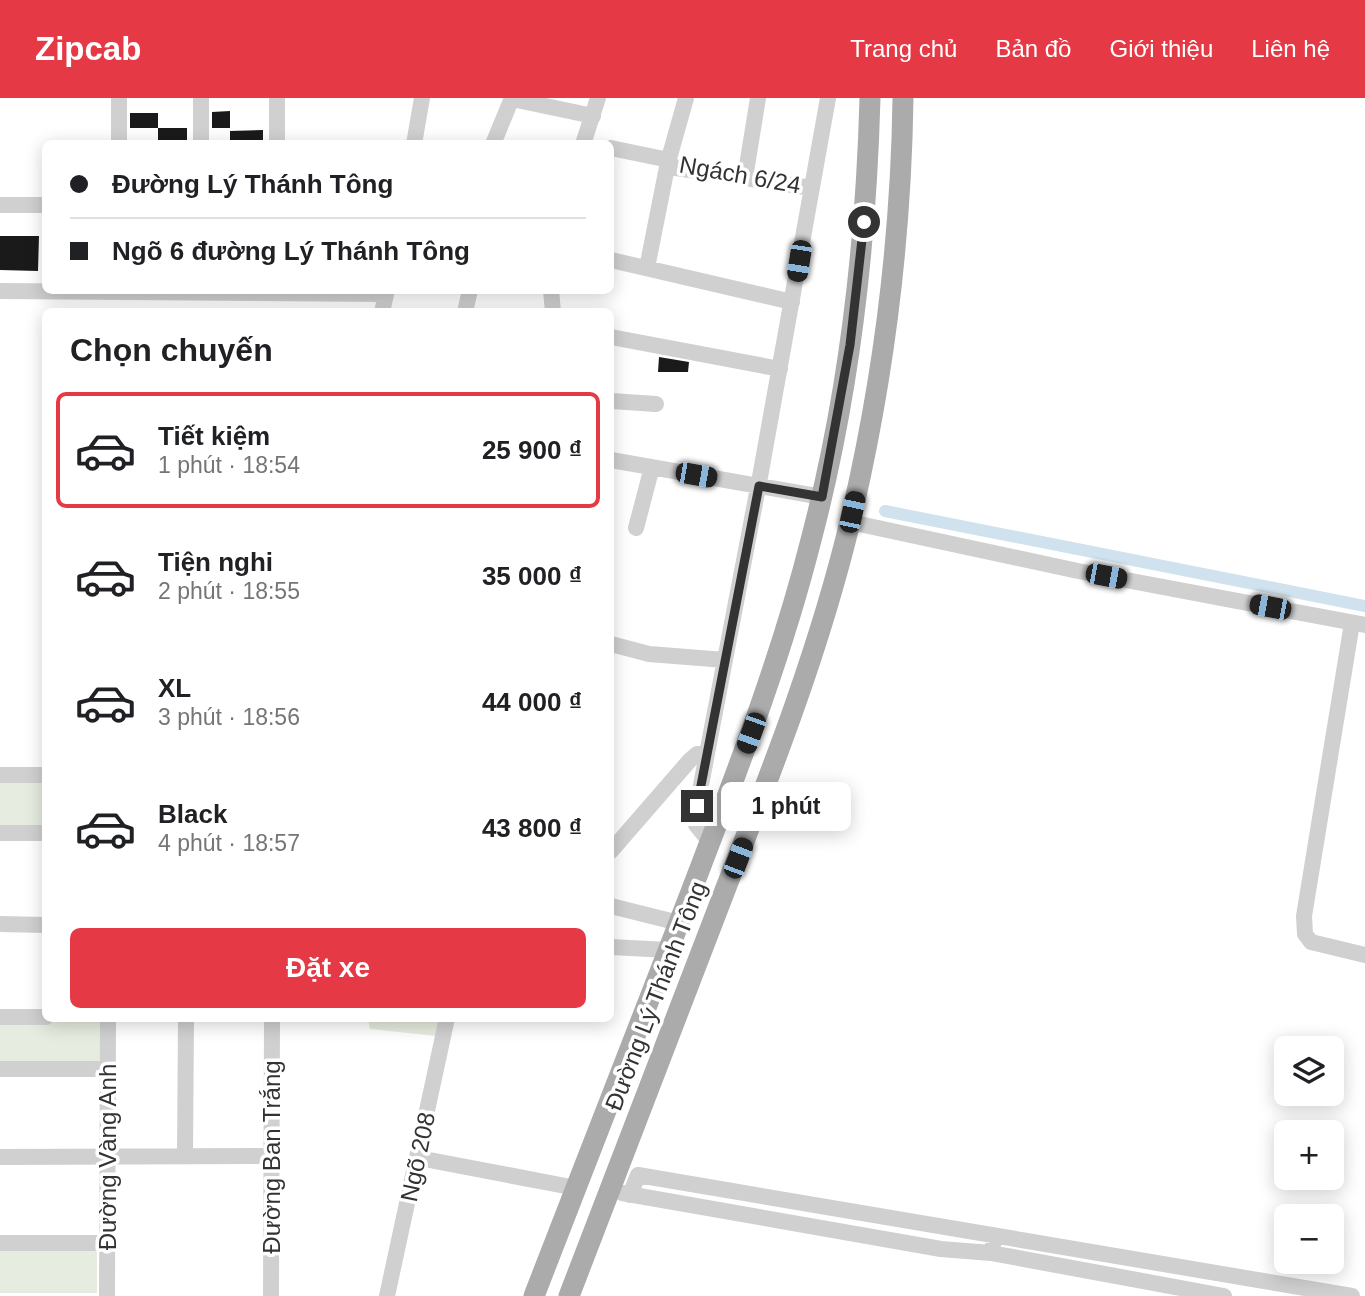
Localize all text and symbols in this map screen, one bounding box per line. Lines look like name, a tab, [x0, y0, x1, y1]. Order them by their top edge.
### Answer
text: Zipcab	[35, 30, 141, 67]
text: Trang chủ	[850, 35, 957, 62]
text: Bản đồ	[995, 35, 1071, 62]
text: Giới thiệu	[1109, 35, 1213, 62]
text: Liên hệ	[1251, 35, 1330, 62]
street label: Ngách 6/24	[677, 151, 803, 198]
text: Đường Lý Thánh Tông	[112, 169, 393, 199]
route start	[848, 206, 880, 238]
text: Ngõ 6 đường Lý Thánh Tông	[112, 236, 470, 266]
car	[786, 239, 813, 283]
text: Chọn chuyến	[70, 332, 273, 368]
icon: car	[74, 419, 137, 482]
text: Tiết kiệm	[158, 421, 270, 451]
text: 25 900 ₫	[482, 435, 582, 465]
text: 1 phút · 18:54	[158, 452, 300, 478]
car	[674, 461, 719, 489]
car	[838, 489, 867, 535]
icon: car	[74, 545, 137, 608]
text: Tiện nghi	[158, 547, 273, 577]
text: 35 000 ₫	[482, 561, 582, 591]
car	[1084, 562, 1129, 590]
text: 2 phút · 18:55	[158, 578, 300, 604]
car	[1248, 593, 1293, 621]
icon: car	[74, 671, 137, 734]
text: XL	[158, 673, 191, 703]
text: 44 000 ₫	[482, 687, 582, 717]
text: 3 phút · 18:56	[158, 704, 300, 730]
car	[734, 710, 769, 756]
callout: 1 phút	[722, 782, 851, 830]
route end	[681, 790, 713, 822]
text: 1 phút	[752, 793, 821, 819]
icon: car	[74, 797, 137, 860]
text: Black	[158, 799, 227, 829]
text: 43 800 ₫	[482, 813, 582, 843]
text: 4 phút · 18:57	[158, 830, 300, 856]
car	[721, 835, 756, 881]
street label: Đường Lý Thánh Tông	[599, 878, 712, 1114]
button: Đặt xe	[70, 928, 586, 1008]
map controls	[1274, 1036, 1344, 1274]
button: layers	[1274, 1036, 1344, 1106]
street label: Đường Ban Trắng	[258, 1060, 285, 1254]
street label: Đường Vàng Anh	[94, 1064, 121, 1250]
street label: Ngõ 208	[395, 1110, 440, 1204]
button: +	[1274, 1120, 1344, 1190]
button: −	[1274, 1204, 1344, 1274]

